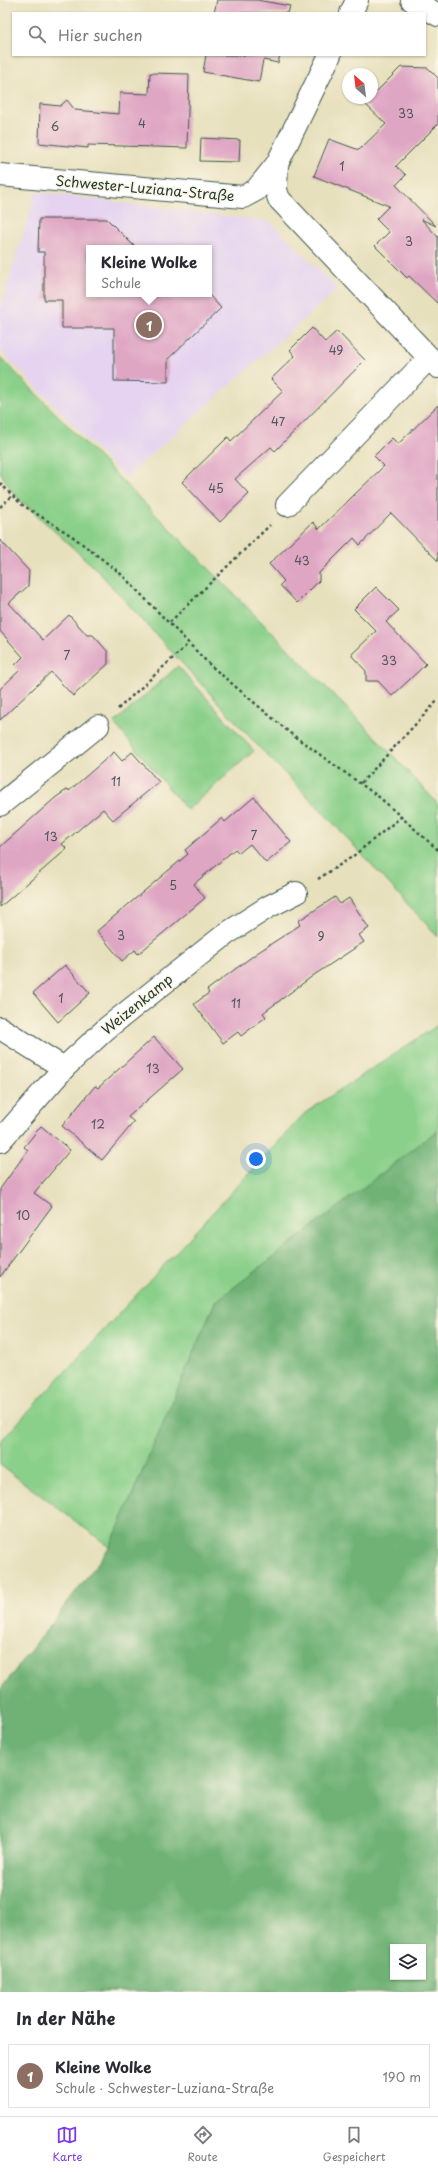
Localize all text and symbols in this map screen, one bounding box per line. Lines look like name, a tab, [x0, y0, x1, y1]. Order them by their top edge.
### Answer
search box	[12, 12, 426, 56]
icon: search	[26, 23, 48, 45]
text: Hier suchen	[58, 23, 143, 46]
north arrow	[342, 68, 378, 104]
house number: 33	[398, 104, 414, 122]
house number: 4	[138, 114, 146, 132]
house number: 6	[51, 117, 59, 135]
house number: 1	[339, 157, 345, 175]
street label: Schwester-Luziana-Straße	[55, 170, 235, 206]
house number: 3	[405, 232, 413, 250]
popup	[86, 245, 212, 297]
text: Kleine Wolke	[101, 250, 197, 273]
text: Schule	[101, 273, 141, 292]
pin: 1	[136, 310, 162, 340]
house number: 49	[329, 341, 343, 359]
house number: 47	[271, 412, 286, 430]
house number: 45	[208, 479, 224, 497]
house number: 43	[294, 551, 310, 569]
house number: 7	[64, 646, 71, 664]
house number: 33	[381, 651, 397, 669]
house number: 11	[111, 772, 121, 790]
house number: 7	[251, 826, 258, 844]
house number: 13	[44, 827, 58, 845]
house number: 5	[169, 876, 177, 894]
house number: 3	[117, 926, 125, 944]
house number: 9	[317, 927, 325, 945]
street label: Weizenkamp	[97, 969, 177, 1039]
house number: 1	[58, 989, 64, 1007]
house number: 11	[231, 994, 241, 1012]
house number: 13	[146, 1059, 160, 1077]
house number: 12	[91, 1115, 105, 1133]
your location	[246, 1149, 266, 1169]
house number: 10	[16, 1206, 30, 1224]
map controls	[390, 1944, 426, 1980]
button: layers	[390, 1944, 426, 1980]
text: In der Nähe	[16, 2005, 115, 2031]
text: Kleine Wolke	[55, 2055, 151, 2078]
text: 1	[27, 2067, 33, 2086]
text: 190 m	[382, 2067, 421, 2086]
text: Schule · Schwester-Luziana-Straße	[55, 2078, 274, 2097]
tab: Karte	[53, 2124, 82, 2165]
tab: Route	[188, 2124, 218, 2165]
tab: Gespeichert	[323, 2124, 385, 2165]

